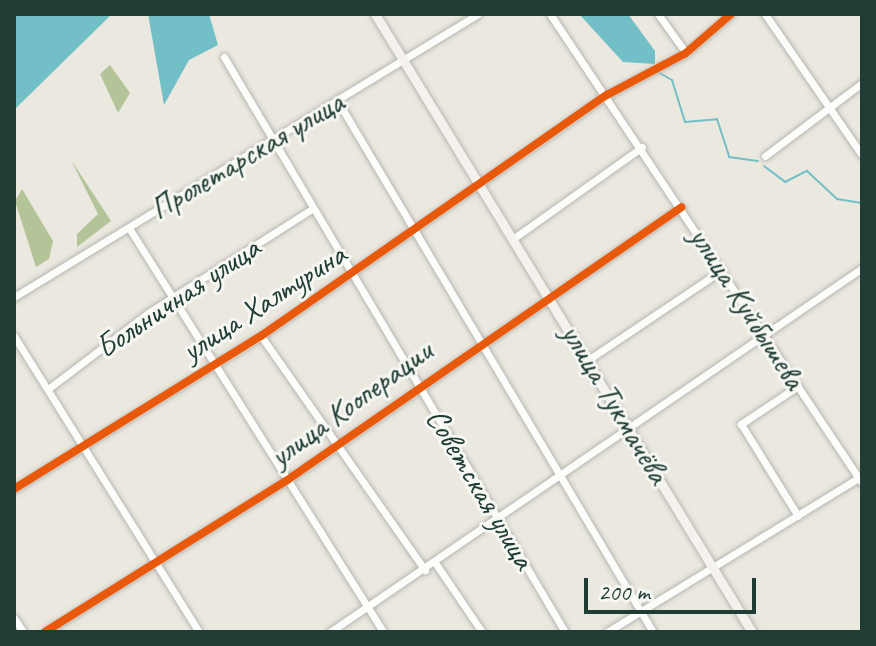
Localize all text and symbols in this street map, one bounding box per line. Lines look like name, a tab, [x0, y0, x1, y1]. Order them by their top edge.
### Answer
street label: Пролетарская улица	[142, 83, 352, 229]
street label: улица Куйбышева	[680, 220, 814, 396]
street label: Больничная улица	[88, 228, 268, 368]
street label: улица Халтурина	[173, 234, 355, 372]
street label: улица Тукмачёва	[552, 317, 678, 491]
street label: улица Кооперации	[262, 332, 440, 476]
street label: Советская улица	[416, 400, 544, 578]
scale bar	[588, 562, 760, 612]
text: 200 m	[598, 577, 650, 607]

